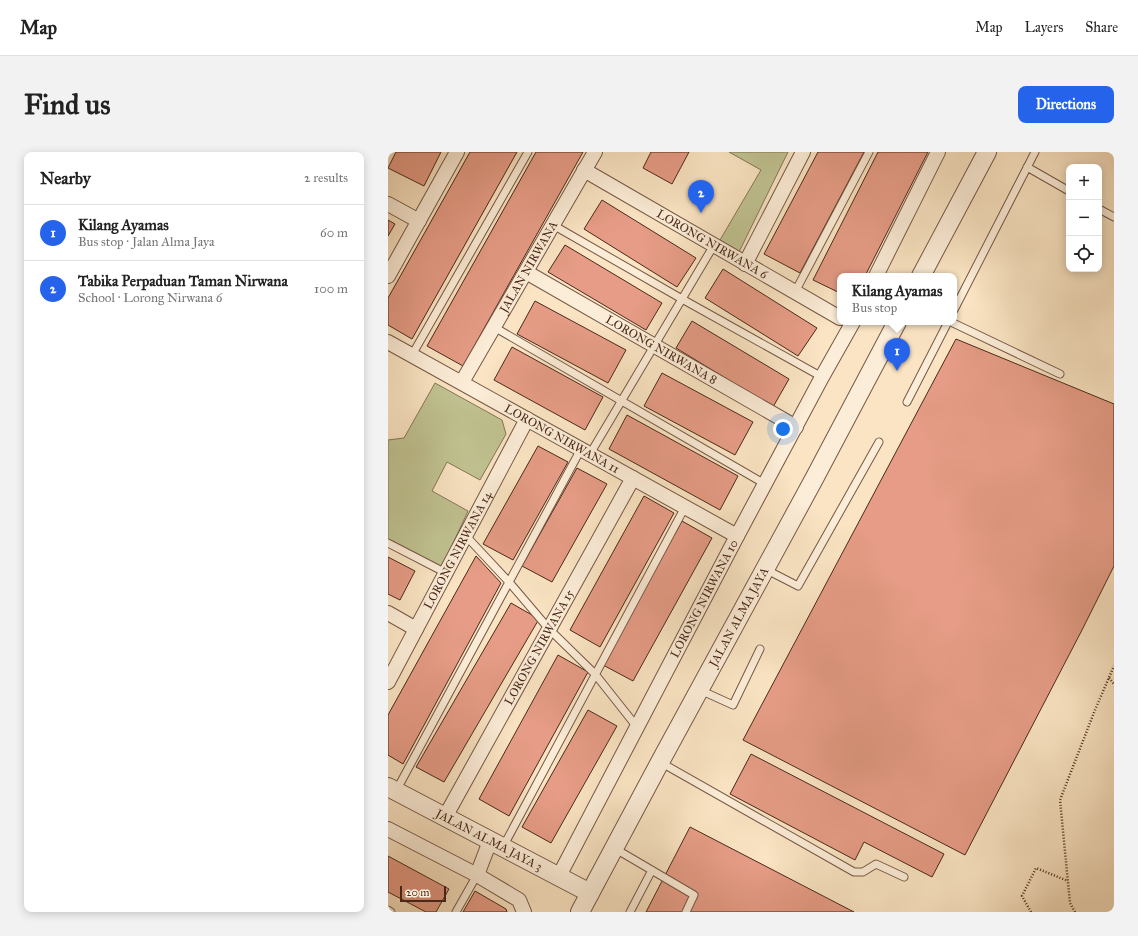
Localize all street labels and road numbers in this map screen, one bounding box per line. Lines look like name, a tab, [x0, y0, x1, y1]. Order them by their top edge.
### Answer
street label: LORONG NIRWANA 6	[654, 207, 771, 282]
street label: JALAN NIRWANA	[496, 219, 561, 317]
street label: LORONG NIRWANA 8	[603, 312, 719, 387]
street label: LORONG NIRWANA 11	[502, 401, 622, 476]
street label: LORONG NIRWANA 14	[421, 489, 495, 611]
street label: LORONG NIRWANA 10	[668, 537, 741, 660]
street label: JALAN ALMA JAYA	[705, 565, 772, 671]
street label: LORONG NIRWANA 15	[501, 587, 577, 708]
street label: JALAN ALMA JAYA 3	[431, 805, 545, 874]

